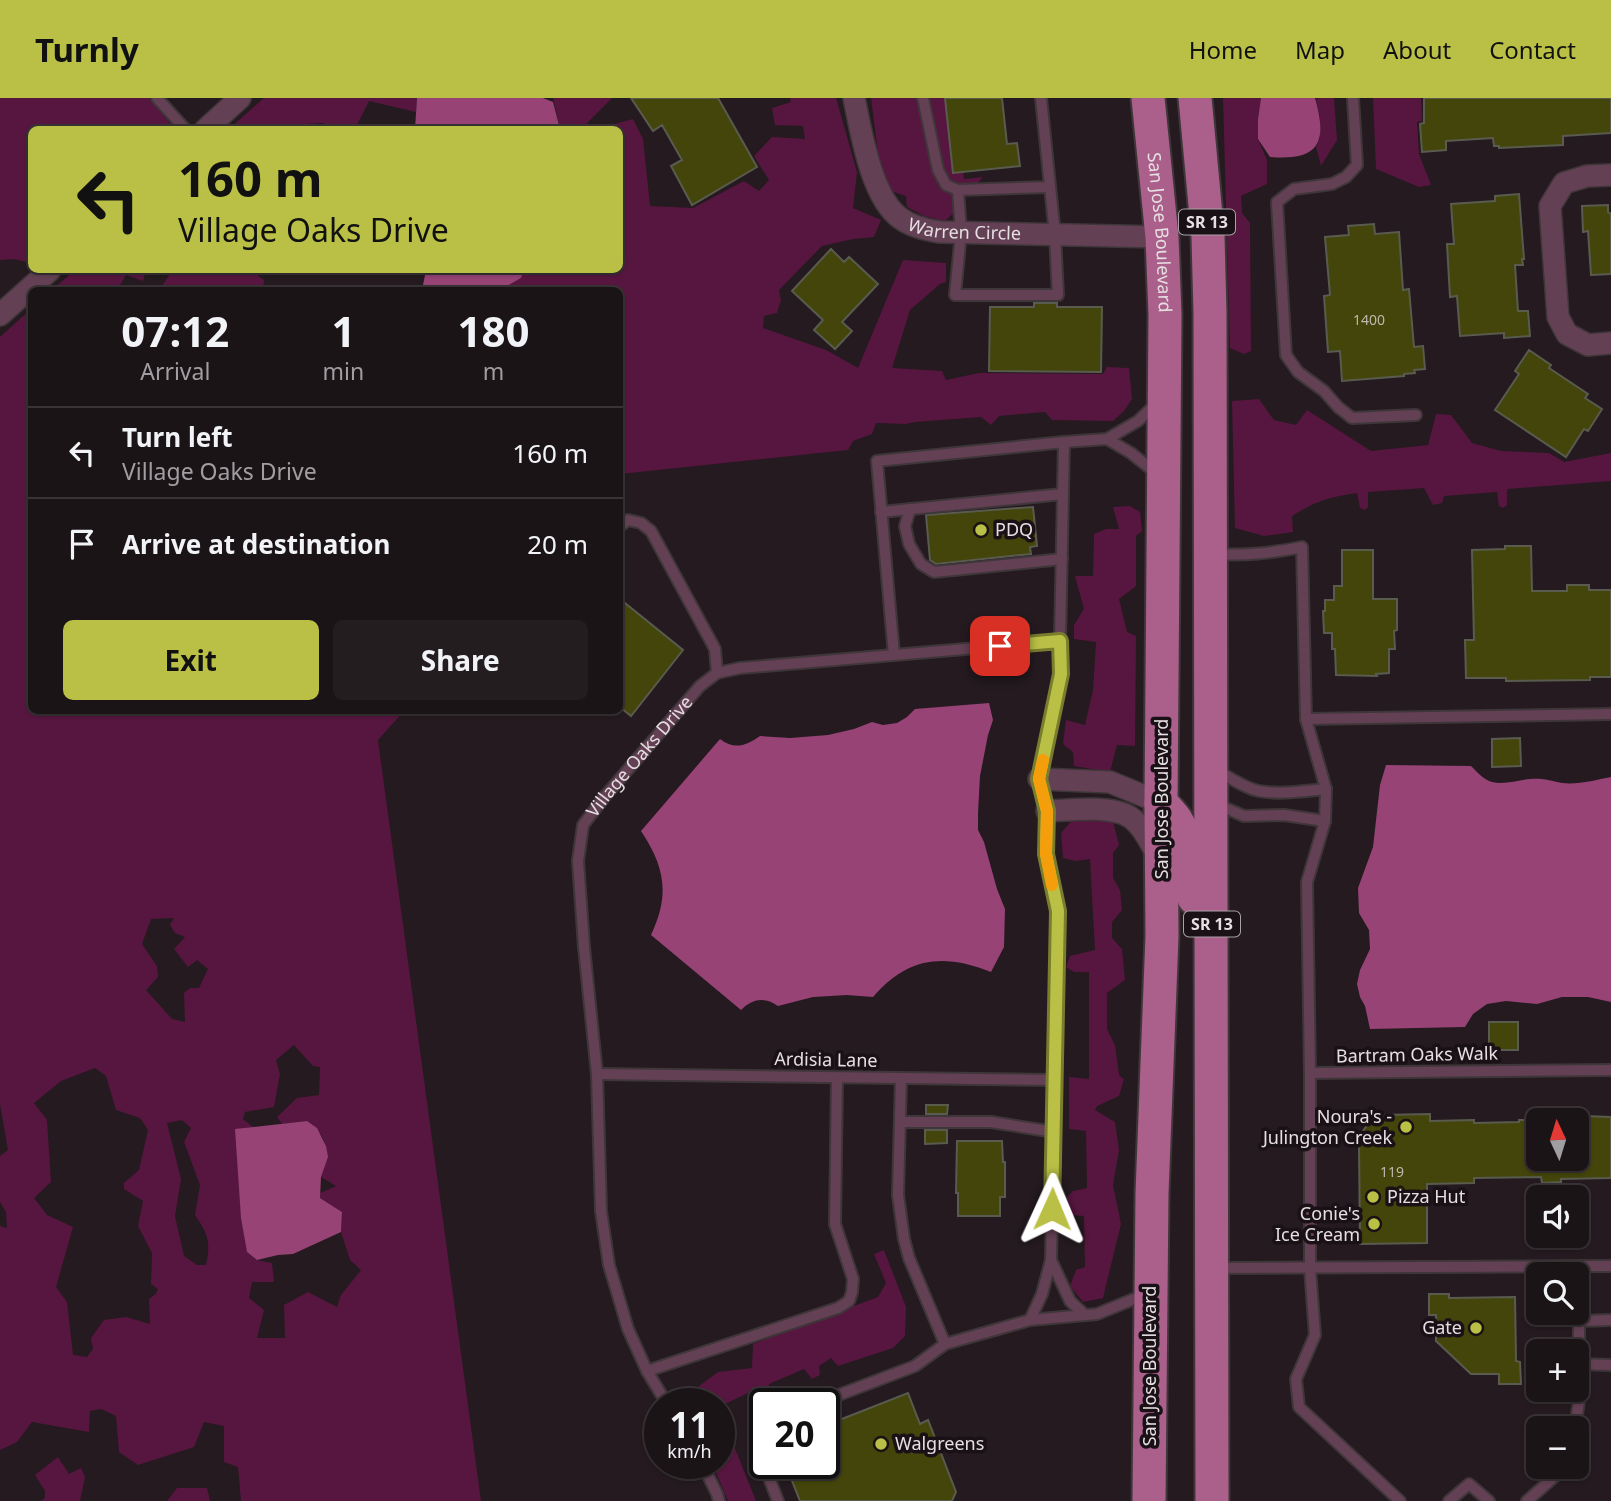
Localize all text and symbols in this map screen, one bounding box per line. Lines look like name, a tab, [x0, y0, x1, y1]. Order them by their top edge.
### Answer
text: Turnly	[35, 27, 139, 72]
text: Home	[1189, 33, 1257, 66]
text: Map	[1295, 33, 1345, 66]
text: About	[1383, 33, 1451, 66]
text: Contact	[1489, 33, 1576, 66]
text: 160 m	[178, 145, 323, 211]
street label: San Jose Boulevard	[1143, 151, 1178, 313]
icon: left	[63, 154, 154, 245]
text: Village Oaks Drive	[178, 208, 449, 251]
road number: SR 13	[1179, 210, 1235, 234]
street label: Warren Circle	[905, 212, 1021, 245]
text: 07:12	[121, 302, 229, 359]
text: 1	[331, 302, 355, 359]
text: 180	[458, 302, 530, 359]
house number: 1400	[1353, 310, 1385, 329]
text: Arrival	[140, 355, 210, 387]
text: min	[323, 355, 364, 387]
text: m	[483, 355, 504, 387]
text: Turn left	[122, 419, 233, 455]
icon: left	[63, 434, 101, 472]
text: 160 m	[512, 435, 588, 471]
text: Village Oaks Drive	[122, 455, 317, 487]
place label: PDQ	[995, 517, 1033, 541]
marker: PDQ	[973, 522, 989, 538]
icon: arrive	[63, 525, 101, 563]
text: Arrive at destination	[122, 526, 391, 562]
text: 20 m	[527, 526, 588, 562]
pin	[970, 616, 1030, 676]
button: Exit	[63, 620, 319, 700]
button: Share	[333, 620, 588, 700]
icon: arrive	[981, 627, 1019, 665]
street label: Village Oaks Drive	[580, 690, 697, 822]
street label: San Jose Boulevard	[1149, 719, 1173, 879]
road number: SR 13	[1184, 912, 1240, 936]
street label: Bartram Oaks Walk	[1336, 1041, 1499, 1067]
street label: Ardisia Lane	[774, 1046, 878, 1072]
place label: Noura's - Julington Creek	[1261, 1104, 1392, 1149]
north arrow	[1526, 1108, 1589, 1171]
map controls	[1526, 1108, 1589, 1479]
marker: Noura's - Julington Creek	[1398, 1119, 1414, 1135]
house number: 119	[1380, 1162, 1404, 1181]
position arrow	[1015, 1172, 1089, 1246]
place label: Pizza Hut	[1387, 1184, 1466, 1208]
button: sound	[1526, 1185, 1589, 1248]
marker: Pizza Hut	[1365, 1189, 1381, 1205]
place label: Conie's Ice Cream	[1275, 1201, 1360, 1246]
marker: Conie's Ice Cream	[1366, 1216, 1382, 1232]
button: search	[1526, 1262, 1589, 1325]
street label: San Jose Boulevard	[1137, 1286, 1161, 1446]
place label: Gate	[1422, 1315, 1462, 1339]
marker: Gate	[1468, 1320, 1484, 1336]
button: +	[1526, 1339, 1589, 1402]
speed limit sign: 20	[749, 1388, 840, 1479]
text: 11	[669, 1401, 710, 1448]
button: −	[1526, 1416, 1589, 1479]
place label: Walgreens	[895, 1431, 984, 1455]
marker: Walgreens	[873, 1436, 889, 1452]
text: km/h	[667, 1439, 712, 1463]

